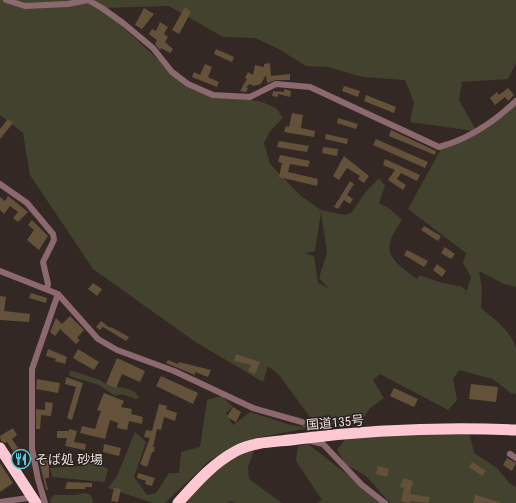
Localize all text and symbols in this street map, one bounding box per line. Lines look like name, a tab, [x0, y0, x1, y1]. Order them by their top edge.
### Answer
street label: 国道135号	[305, 412, 365, 433]
restaurant icon: そば処 砂場	[10, 448, 32, 470]
place label: そば処 砂場	[35, 452, 103, 467]

